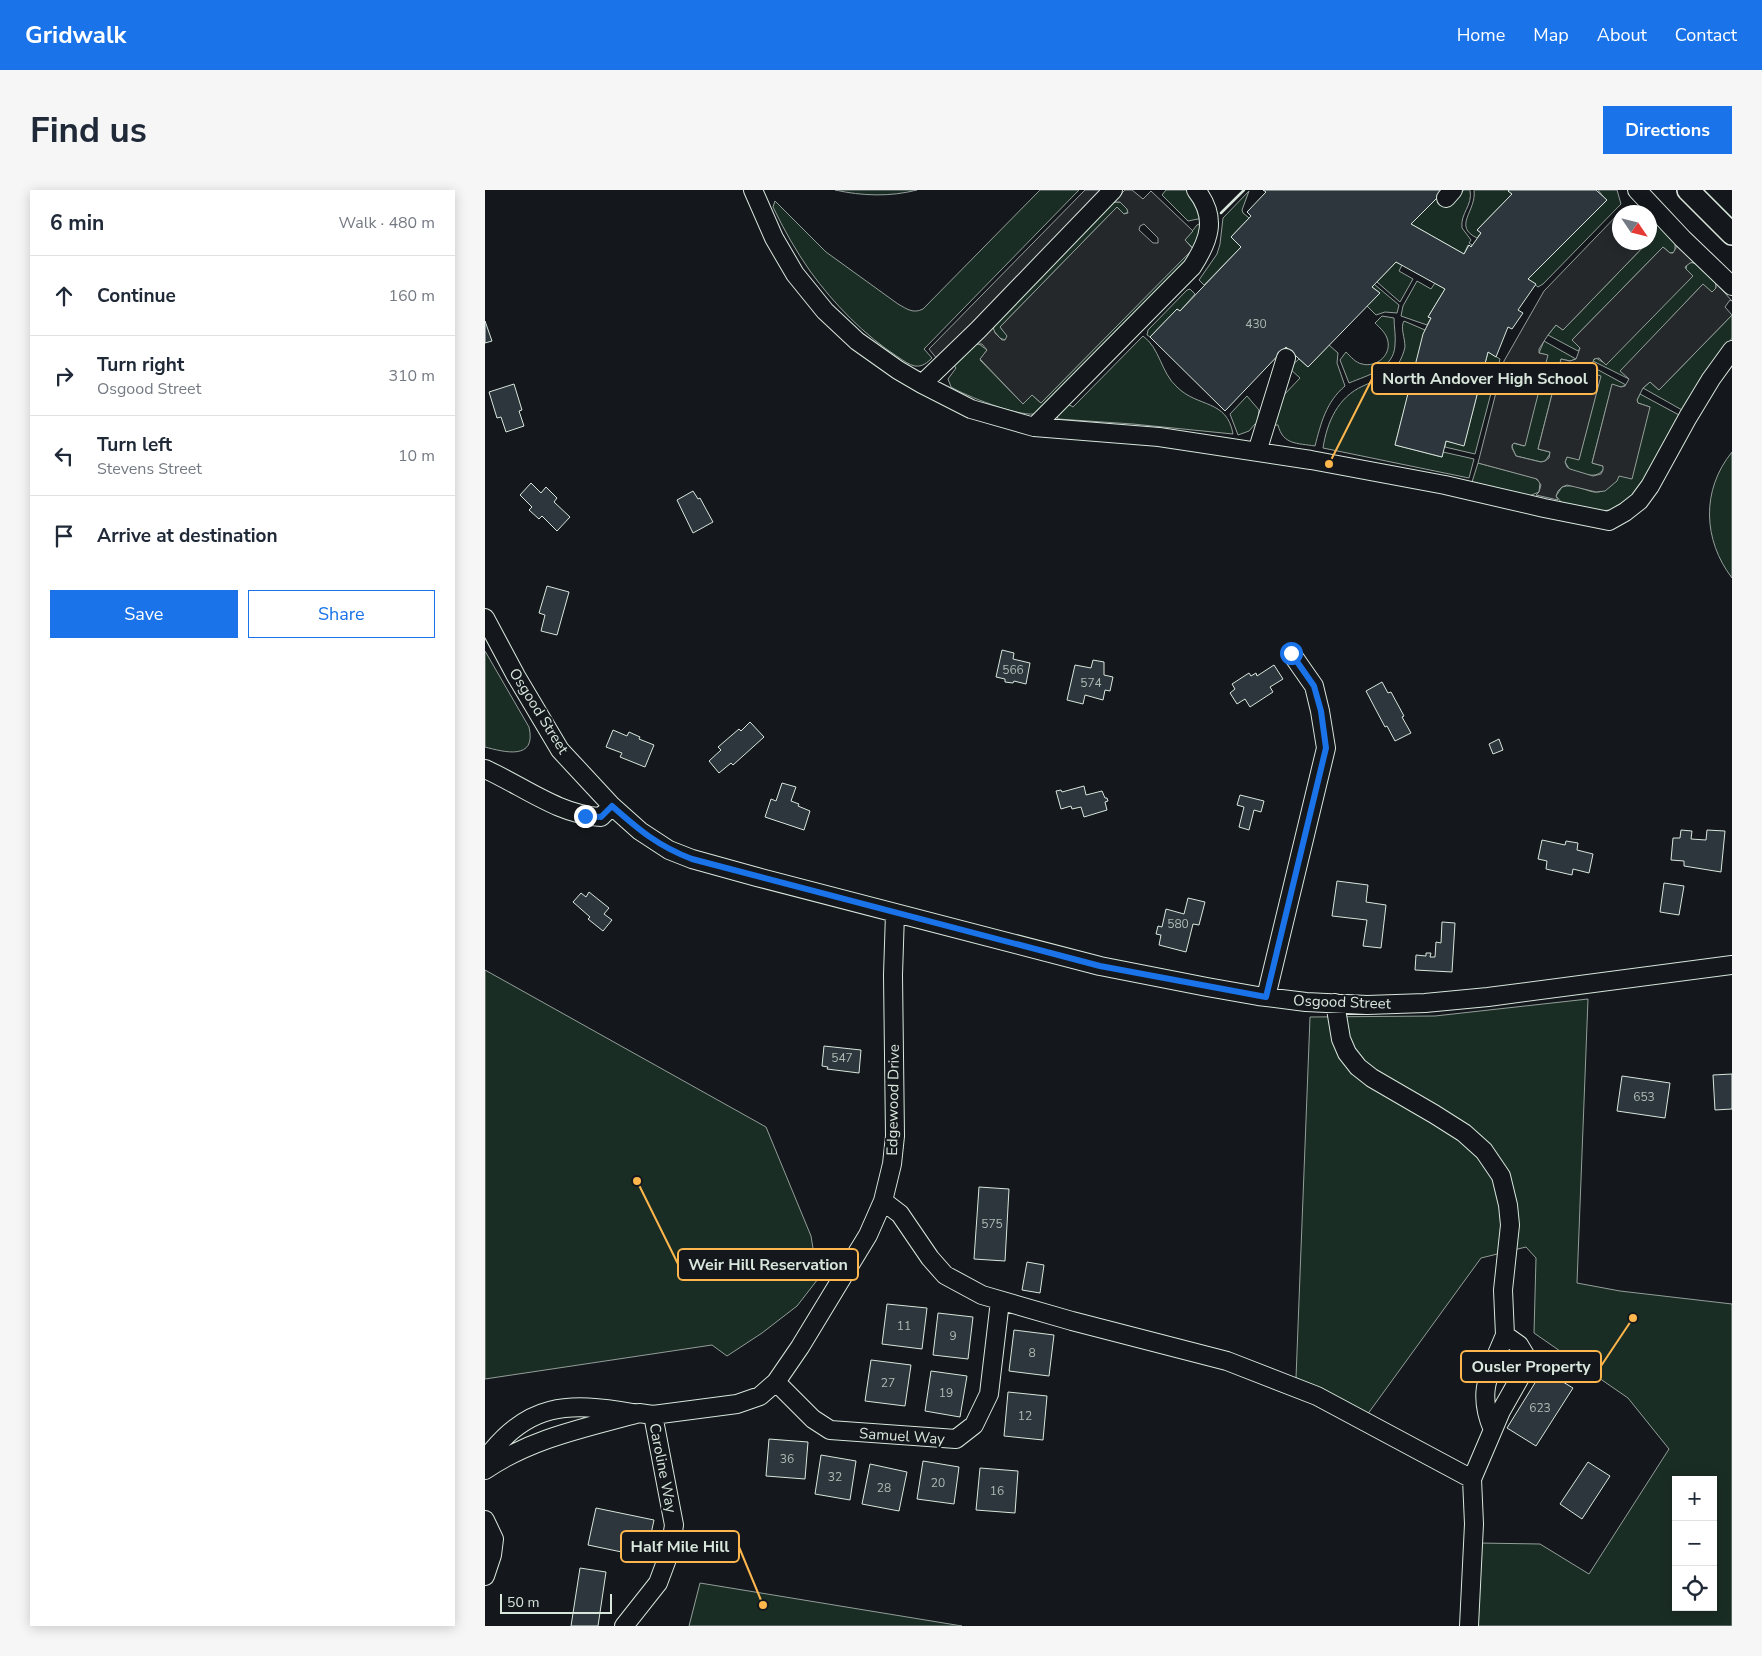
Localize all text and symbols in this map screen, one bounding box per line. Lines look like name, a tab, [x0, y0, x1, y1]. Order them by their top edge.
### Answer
text: Gridwalk	[25, 19, 126, 51]
text: Home	[1457, 23, 1505, 47]
text: Map	[1533, 23, 1569, 47]
text: About	[1597, 23, 1647, 47]
text: Contact	[1675, 23, 1737, 47]
button: Directions	[1603, 106, 1732, 154]
text: Find us	[30, 107, 147, 154]
north arrow	[1612, 205, 1657, 250]
text: 6 min	[50, 209, 104, 237]
text: Walk · 480 m	[339, 212, 435, 234]
icon: ahead	[50, 282, 78, 310]
text: Continue	[97, 283, 176, 309]
text: 160 m	[388, 285, 435, 307]
house number: 430	[1245, 316, 1267, 332]
text: Turn right	[97, 352, 184, 378]
icon: right	[50, 362, 78, 390]
callout: North Andover High School	[1372, 363, 1597, 394]
text: 310 m	[388, 365, 435, 387]
text: North Andover High School	[1382, 368, 1588, 390]
text: Osgood Street	[97, 378, 201, 400]
text: Turn left	[97, 432, 172, 458]
icon: left	[50, 442, 78, 470]
text: 10 m	[398, 445, 435, 467]
text: Stevens Street	[97, 458, 202, 480]
icon: arrive	[50, 522, 78, 550]
text: Arrive at destination	[97, 523, 278, 549]
button: Save	[50, 590, 238, 638]
button: Share	[248, 590, 435, 638]
route start	[1280, 642, 1303, 665]
house number: 566	[1002, 662, 1024, 678]
street label: Osgood Street	[505, 664, 574, 758]
house number: 574	[1080, 675, 1102, 691]
route end	[574, 805, 597, 828]
house number: 580	[1167, 916, 1189, 932]
street label: Osgood Street	[1293, 990, 1392, 1014]
street label: Edgewood Drive	[882, 1044, 904, 1156]
house number: 547	[831, 1050, 853, 1066]
house number: 653	[1633, 1089, 1655, 1105]
house number: 575	[981, 1216, 1003, 1232]
callout: Weir Hill Reservation	[678, 1249, 858, 1280]
text: Weir Hill Reservation	[688, 1254, 848, 1276]
house number: 11	[897, 1318, 911, 1334]
house number: 9	[949, 1328, 957, 1344]
house number: 8	[1028, 1345, 1036, 1361]
callout: Ousler Property	[1461, 1351, 1601, 1382]
text: Ousler Property	[1471, 1356, 1591, 1378]
house number: 27	[881, 1375, 895, 1391]
house number: 19	[939, 1385, 953, 1401]
house number: 623	[1529, 1400, 1551, 1416]
house number: 12	[1018, 1408, 1032, 1424]
street label: Caroline Way	[645, 1421, 682, 1515]
street label: Samuel Way	[858, 1423, 946, 1449]
house number: 36	[780, 1451, 794, 1467]
house number: 32	[828, 1469, 842, 1485]
house number: 20	[931, 1475, 945, 1491]
map controls	[1672, 1476, 1717, 1611]
button: +	[1672, 1476, 1717, 1521]
house number: 28	[877, 1480, 891, 1496]
house number: 16	[990, 1483, 1004, 1499]
button: −	[1672, 1521, 1717, 1566]
callout: Half Mile Hill	[621, 1531, 739, 1562]
text: Half Mile Hill	[631, 1536, 729, 1558]
button: locate	[1672, 1566, 1717, 1611]
scale bar	[500, 1591, 613, 1614]
text: 50 m	[507, 1593, 539, 1612]

